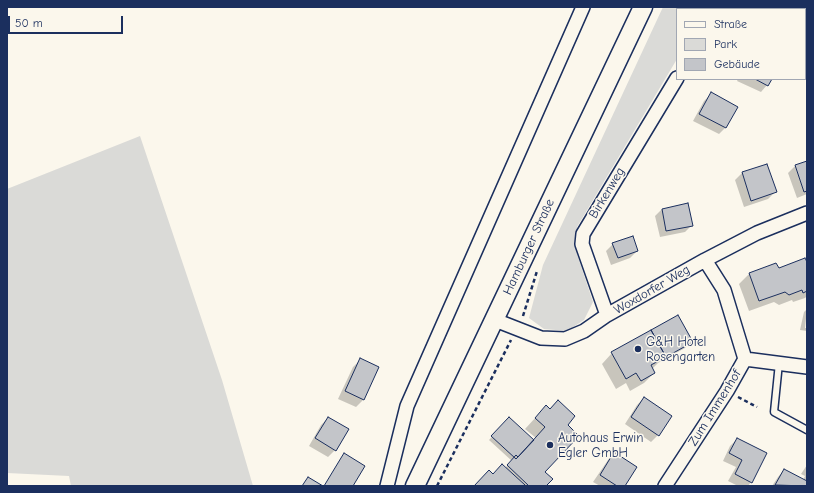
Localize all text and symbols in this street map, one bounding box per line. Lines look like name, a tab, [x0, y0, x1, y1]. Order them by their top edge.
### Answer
scale bar	[10, 8, 125, 34]
legend	[676, 8, 806, 80]
text: 50 m	[15, 16, 43, 30]
text: Straße	[714, 17, 747, 31]
text: Park	[714, 37, 737, 51]
text: Gebäude	[714, 57, 760, 71]
street label: Birkenweg	[586, 165, 628, 221]
street label: Hamburger Straße	[500, 197, 558, 297]
street label: Woxdorfer Weg	[611, 262, 693, 318]
place label: G&H Hotel Rosengarten	[646, 334, 715, 365]
marker: G&H Hotel Rosengarten	[633, 344, 643, 354]
street label: Zum Immenhof	[685, 367, 745, 449]
place label: Autohaus Erwin Egler GmbH	[558, 430, 643, 461]
marker: Autohaus Erwin Egler GmbH	[545, 440, 555, 450]

